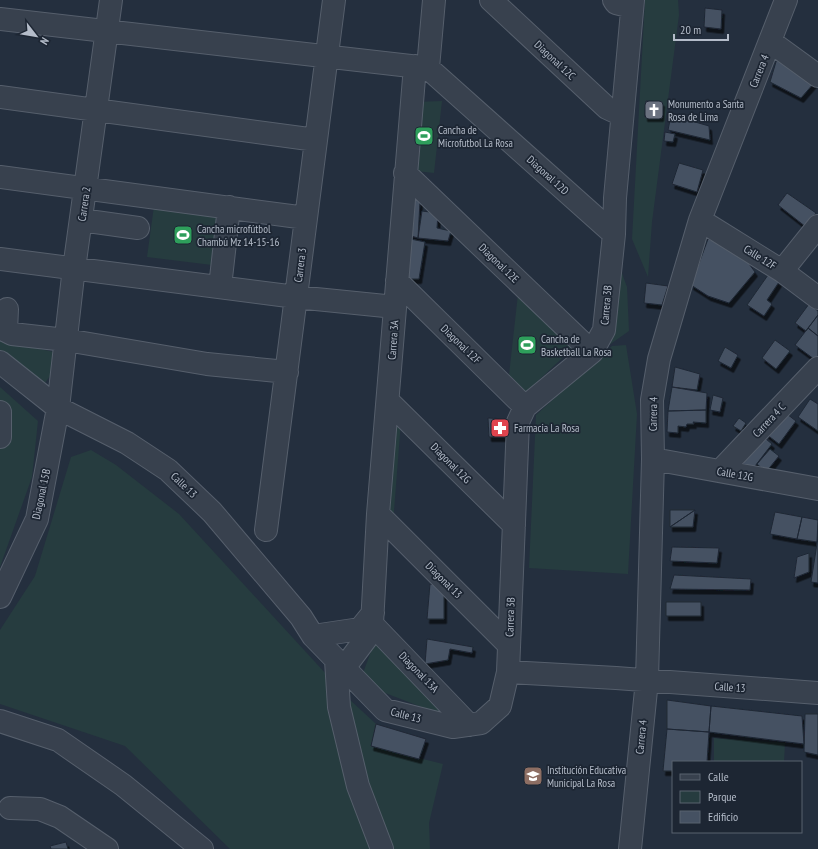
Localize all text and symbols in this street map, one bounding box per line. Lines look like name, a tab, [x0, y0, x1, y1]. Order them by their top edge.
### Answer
north arrow	[16, 16, 56, 56]
scale bar	[674, 16, 728, 42]
text: 20 m	[680, 22, 701, 37]
text: N	[37, 35, 52, 47]
street label: Diagonal 12C	[532, 37, 578, 83]
street label: Carrera 4	[746, 52, 772, 90]
place label: Monumento a Santa Rosa de Lima	[668, 97, 744, 124]
church icon: Monumento a Santa Rosa de Lima	[643, 99, 665, 121]
place label: Cancha de Microfutbol La Rosa	[438, 123, 513, 150]
sports icon: Cancha de Microfutbol La Rosa	[413, 125, 435, 147]
street label: Diagonal 12D	[524, 152, 572, 198]
street label: Carrera 2	[75, 186, 93, 222]
place label: Cancha microfútbol Chambú Mz 14-15-16	[197, 222, 280, 249]
sports icon: Cancha microfútbol Chambú Mz 14-15-16	[172, 224, 194, 246]
street label: Diagonal 12E	[476, 240, 522, 286]
street label: Calle 12F	[741, 242, 779, 273]
street label: Carrera 3	[291, 247, 309, 283]
street label: Carrera 3B	[597, 285, 615, 325]
street label: Carrera 3A	[385, 319, 401, 360]
street label: Diagonal 12F	[438, 321, 484, 367]
place label: Cancha de Basketball La Rosa	[541, 332, 612, 359]
sports icon: Cancha de Basketball La Rosa	[516, 334, 538, 356]
street label: Carrera 4	[646, 397, 660, 431]
street label: Carrera 4 C	[750, 400, 788, 440]
pharmacy icon: Farmacia La Rosa	[489, 417, 511, 439]
place label: Farmacia La Rosa	[514, 421, 579, 435]
street label: Diagonal 12G	[428, 440, 474, 486]
street label: Calle 12G	[716, 464, 754, 484]
street label: Diagonal 15B	[29, 467, 53, 521]
street label: Calle 13	[168, 469, 200, 501]
street label: Diagonal 13	[423, 559, 465, 601]
street label: Carrera 3B	[502, 597, 518, 637]
street label: Diagonal 13A	[396, 649, 442, 696]
street label: Calle 13	[714, 679, 746, 695]
street label: Calle 13	[389, 704, 423, 726]
street label: Carrera 4	[632, 719, 650, 755]
legend	[672, 761, 802, 833]
place label: Institución Educativa Municipal La Rosa	[547, 763, 626, 790]
school or university icon: Institución Educativa Municipal La Rosa	[522, 765, 544, 787]
text: Calle	[708, 769, 729, 784]
text: Parque	[708, 789, 737, 804]
text: Edificio	[708, 809, 738, 824]

